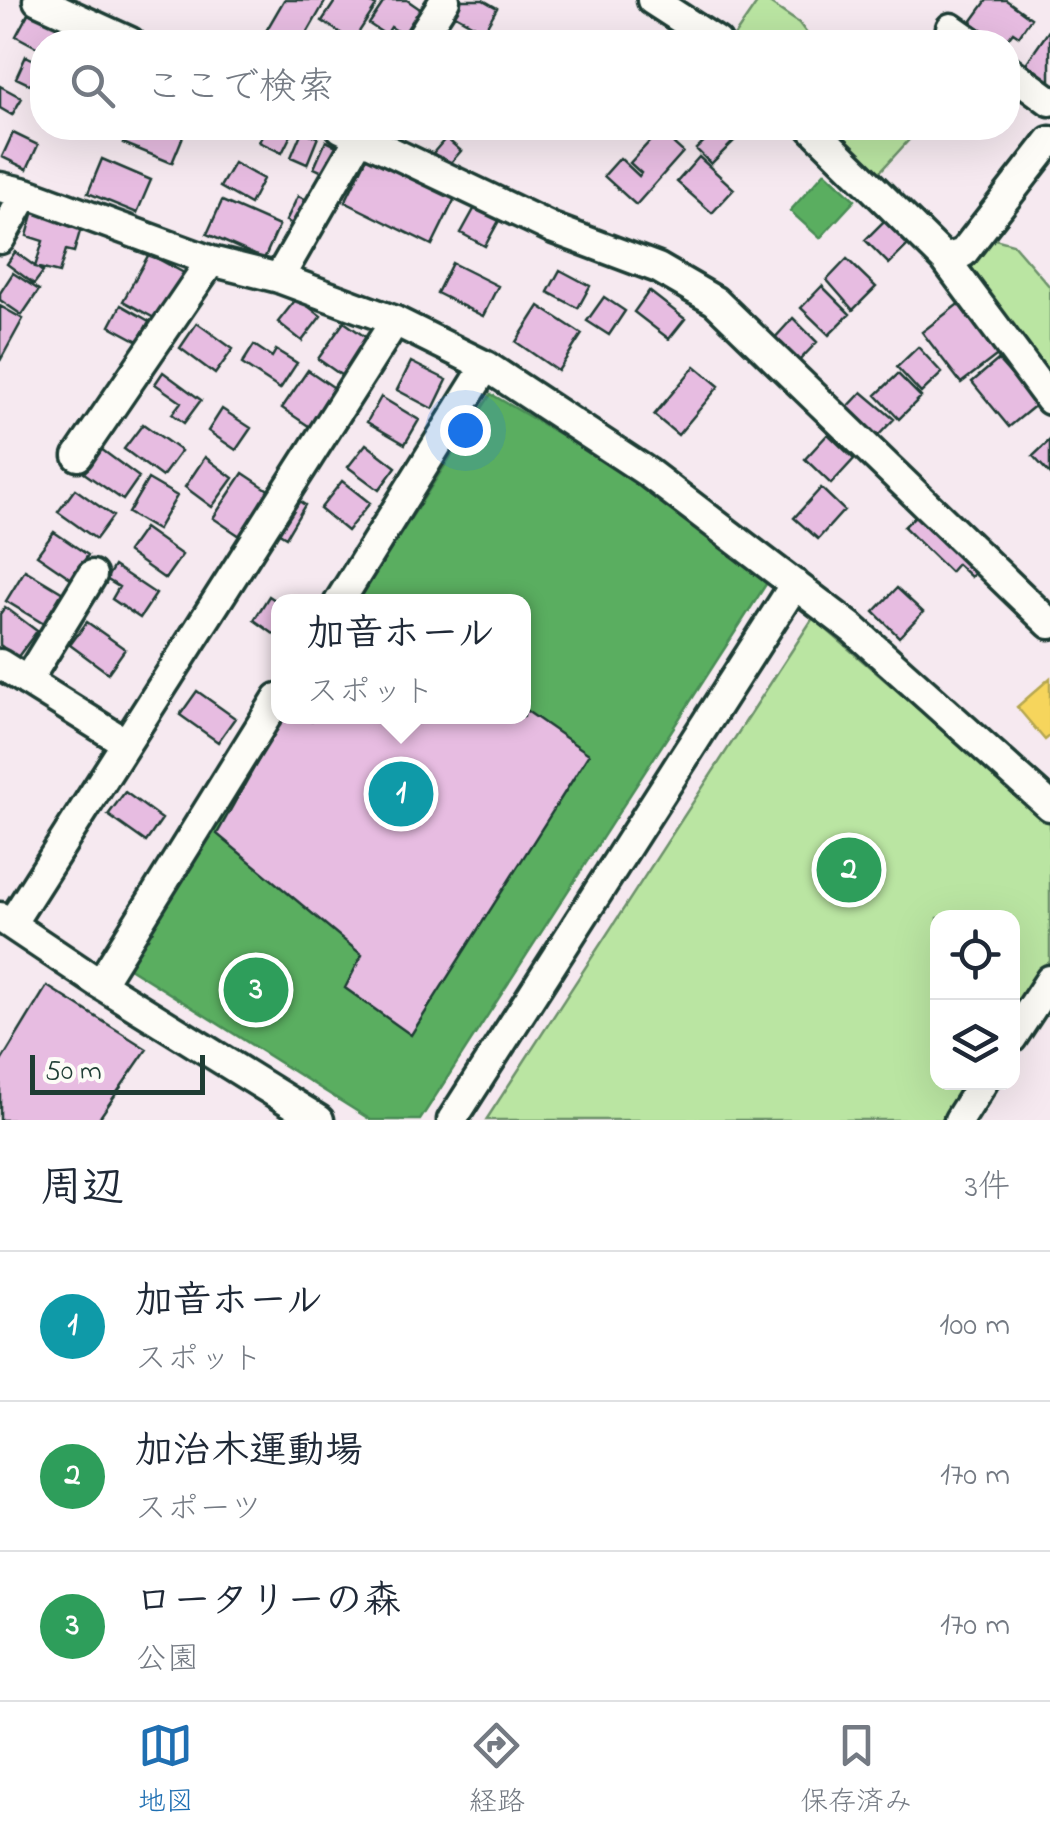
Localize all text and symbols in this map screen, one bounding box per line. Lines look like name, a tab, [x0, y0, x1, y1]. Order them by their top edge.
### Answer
search box	[30, 30, 1020, 140]
icon: search	[65, 58, 120, 113]
text: ここで検索	[145, 61, 335, 117]
your location	[440, 405, 491, 456]
popup	[271, 594, 531, 724]
text: 加音ホール	[307, 608, 495, 664]
text: スポット	[307, 670, 435, 717]
pin: 1	[368, 756, 434, 832]
pin: 2	[816, 832, 882, 908]
map controls	[930, 910, 1020, 1090]
button: locate	[930, 910, 1020, 1000]
pin: 3	[224, 952, 288, 1028]
button: layers	[930, 1000, 1020, 1090]
scale bar	[30, 1050, 205, 1094]
text: 50 m	[45, 1052, 102, 1093]
text: 周辺	[40, 1159, 124, 1220]
text: 3件	[965, 1165, 1010, 1212]
text: 加音ホール	[135, 1275, 323, 1331]
text: 1	[67, 1303, 78, 1350]
text: 100 m	[939, 1303, 1010, 1350]
text: スポット	[135, 1337, 263, 1384]
text: 加治木運動場	[135, 1425, 363, 1481]
text: 2	[65, 1453, 80, 1500]
text: 170 m	[940, 1453, 1010, 1500]
text: スポーツ	[135, 1487, 262, 1534]
text: ロータリーの森	[135, 1575, 401, 1631]
text: 3	[66, 1603, 79, 1650]
text: 170 m	[940, 1603, 1010, 1650]
text: 公園	[135, 1637, 199, 1684]
tab: 地図	[138, 1718, 194, 1824]
tab: 経路	[469, 1718, 525, 1824]
tab: 保存済み	[800, 1718, 912, 1824]

